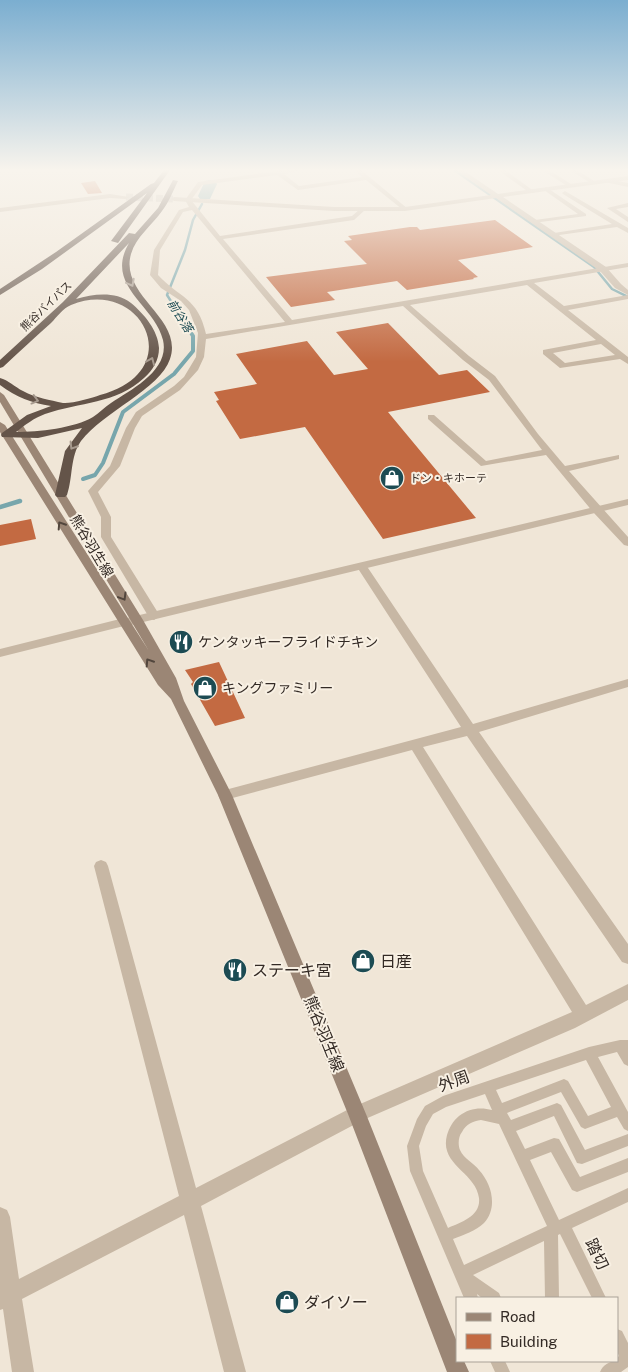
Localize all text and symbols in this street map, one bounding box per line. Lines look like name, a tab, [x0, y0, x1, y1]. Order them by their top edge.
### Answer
one-way arrow	[125, 278, 135, 287]
street label: 熊谷バイパス	[18, 279, 74, 333]
water label: 前谷落	[165, 297, 197, 337]
one-way arrow	[145, 357, 156, 366]
one-way arrow	[31, 395, 39, 405]
one-way arrow	[70, 440, 79, 449]
shop icon: ドン・キホーテ	[379, 465, 405, 491]
place label: ドン・キホーテ	[410, 472, 487, 484]
street label: 熊谷羽生線	[67, 512, 117, 580]
one-way arrow	[58, 521, 68, 530]
one-way arrow	[117, 592, 127, 601]
restaurant icon: ケンタッキーフライドチキン	[168, 629, 194, 655]
place label: ケンタッキーフライドチキン	[198, 634, 378, 650]
one-way arrow	[146, 658, 155, 668]
shop icon: キングファミリー	[192, 675, 218, 701]
place label: キングファミリー	[222, 680, 334, 696]
shop icon: 日産	[350, 948, 376, 974]
place label: 日産	[380, 952, 412, 971]
restaurant icon: ステーキ宮	[222, 957, 248, 983]
place label: ステーキ宮	[252, 961, 332, 980]
street label: 熊谷羽生線	[300, 993, 348, 1075]
street label: 外周	[436, 1067, 472, 1095]
street label: 踏切	[581, 1235, 613, 1273]
shop icon: ダイソー	[274, 1289, 300, 1315]
place label: ダイソー	[304, 1293, 368, 1312]
legend	[456, 1297, 618, 1362]
text: Road	[500, 1308, 536, 1325]
text: Building	[500, 1333, 558, 1350]

